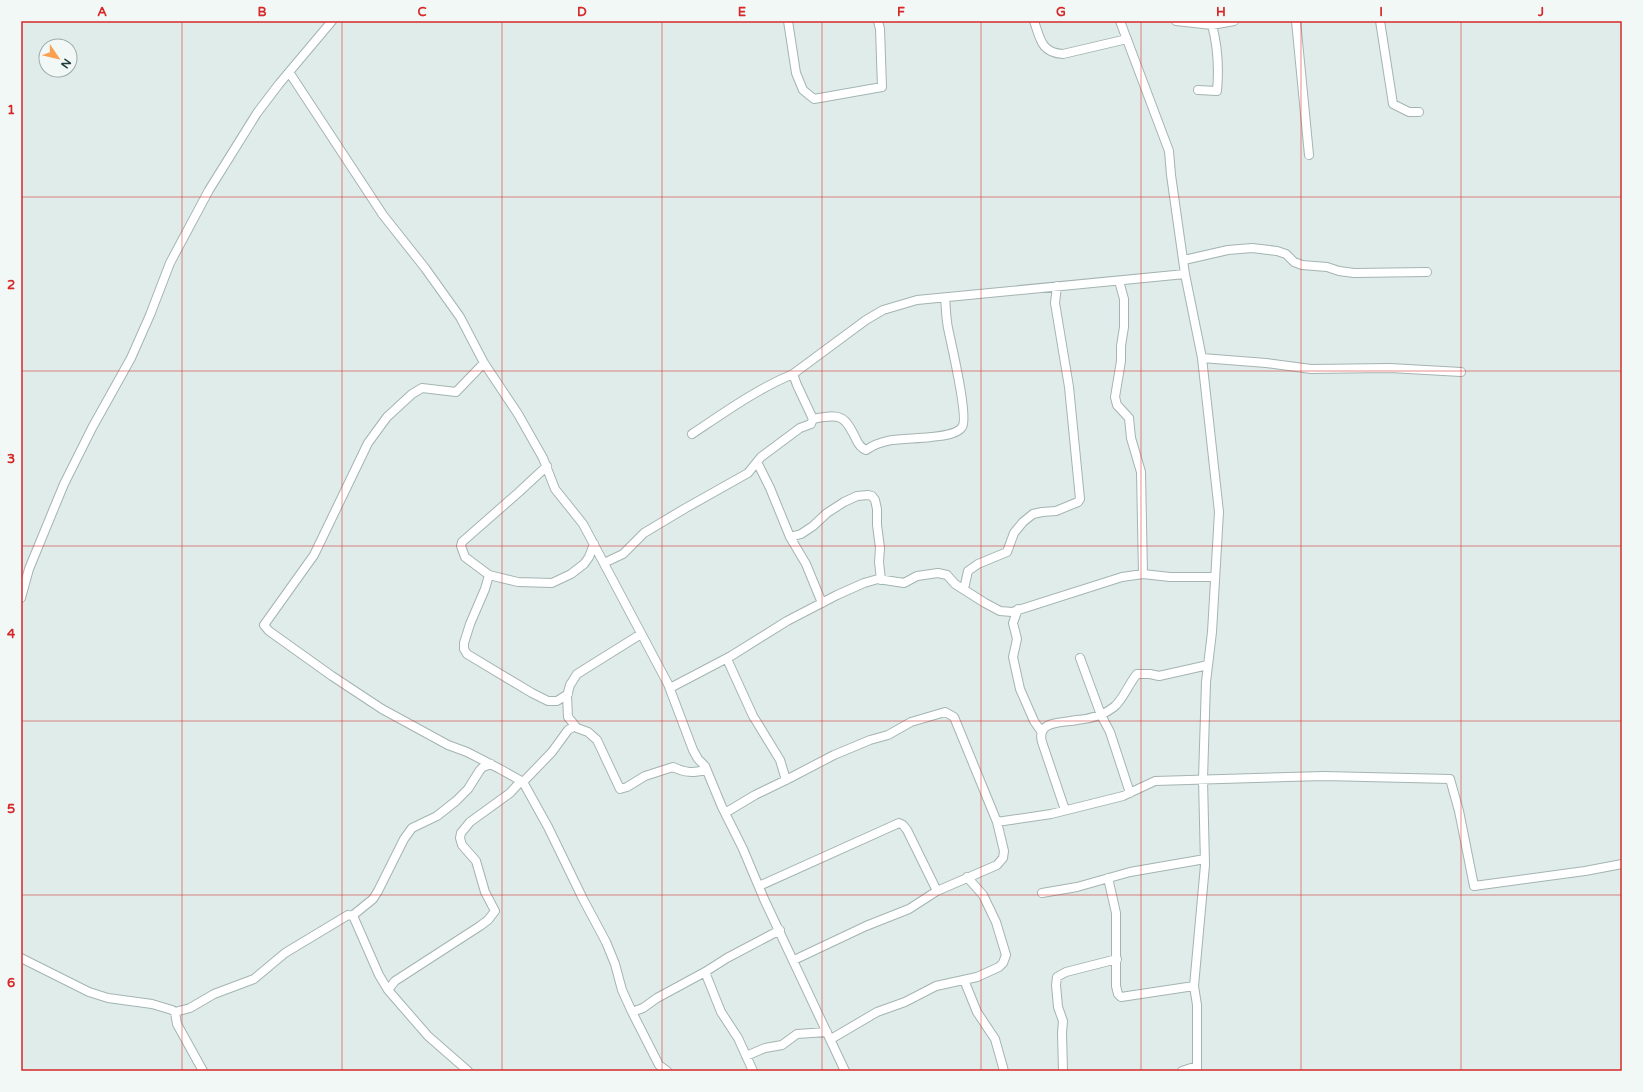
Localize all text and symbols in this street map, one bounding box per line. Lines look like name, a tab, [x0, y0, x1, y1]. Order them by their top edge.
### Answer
text: A	[97, 4, 107, 20]
text: B	[257, 4, 267, 20]
text: C	[417, 4, 427, 20]
text: D	[577, 4, 587, 20]
text: E	[738, 4, 746, 20]
text: F	[897, 4, 905, 20]
text: G	[1056, 4, 1066, 20]
text: H	[1216, 4, 1226, 20]
text: I	[1379, 4, 1383, 20]
text: J	[1537, 4, 1544, 20]
north arrow	[38, 38, 78, 78]
text: N	[58, 56, 74, 71]
text: 1	[7, 102, 15, 118]
text: 2	[7, 277, 15, 293]
text: 3	[7, 451, 15, 467]
text: 4	[7, 626, 16, 642]
text: 5	[7, 801, 15, 817]
text: 6	[7, 975, 15, 991]

